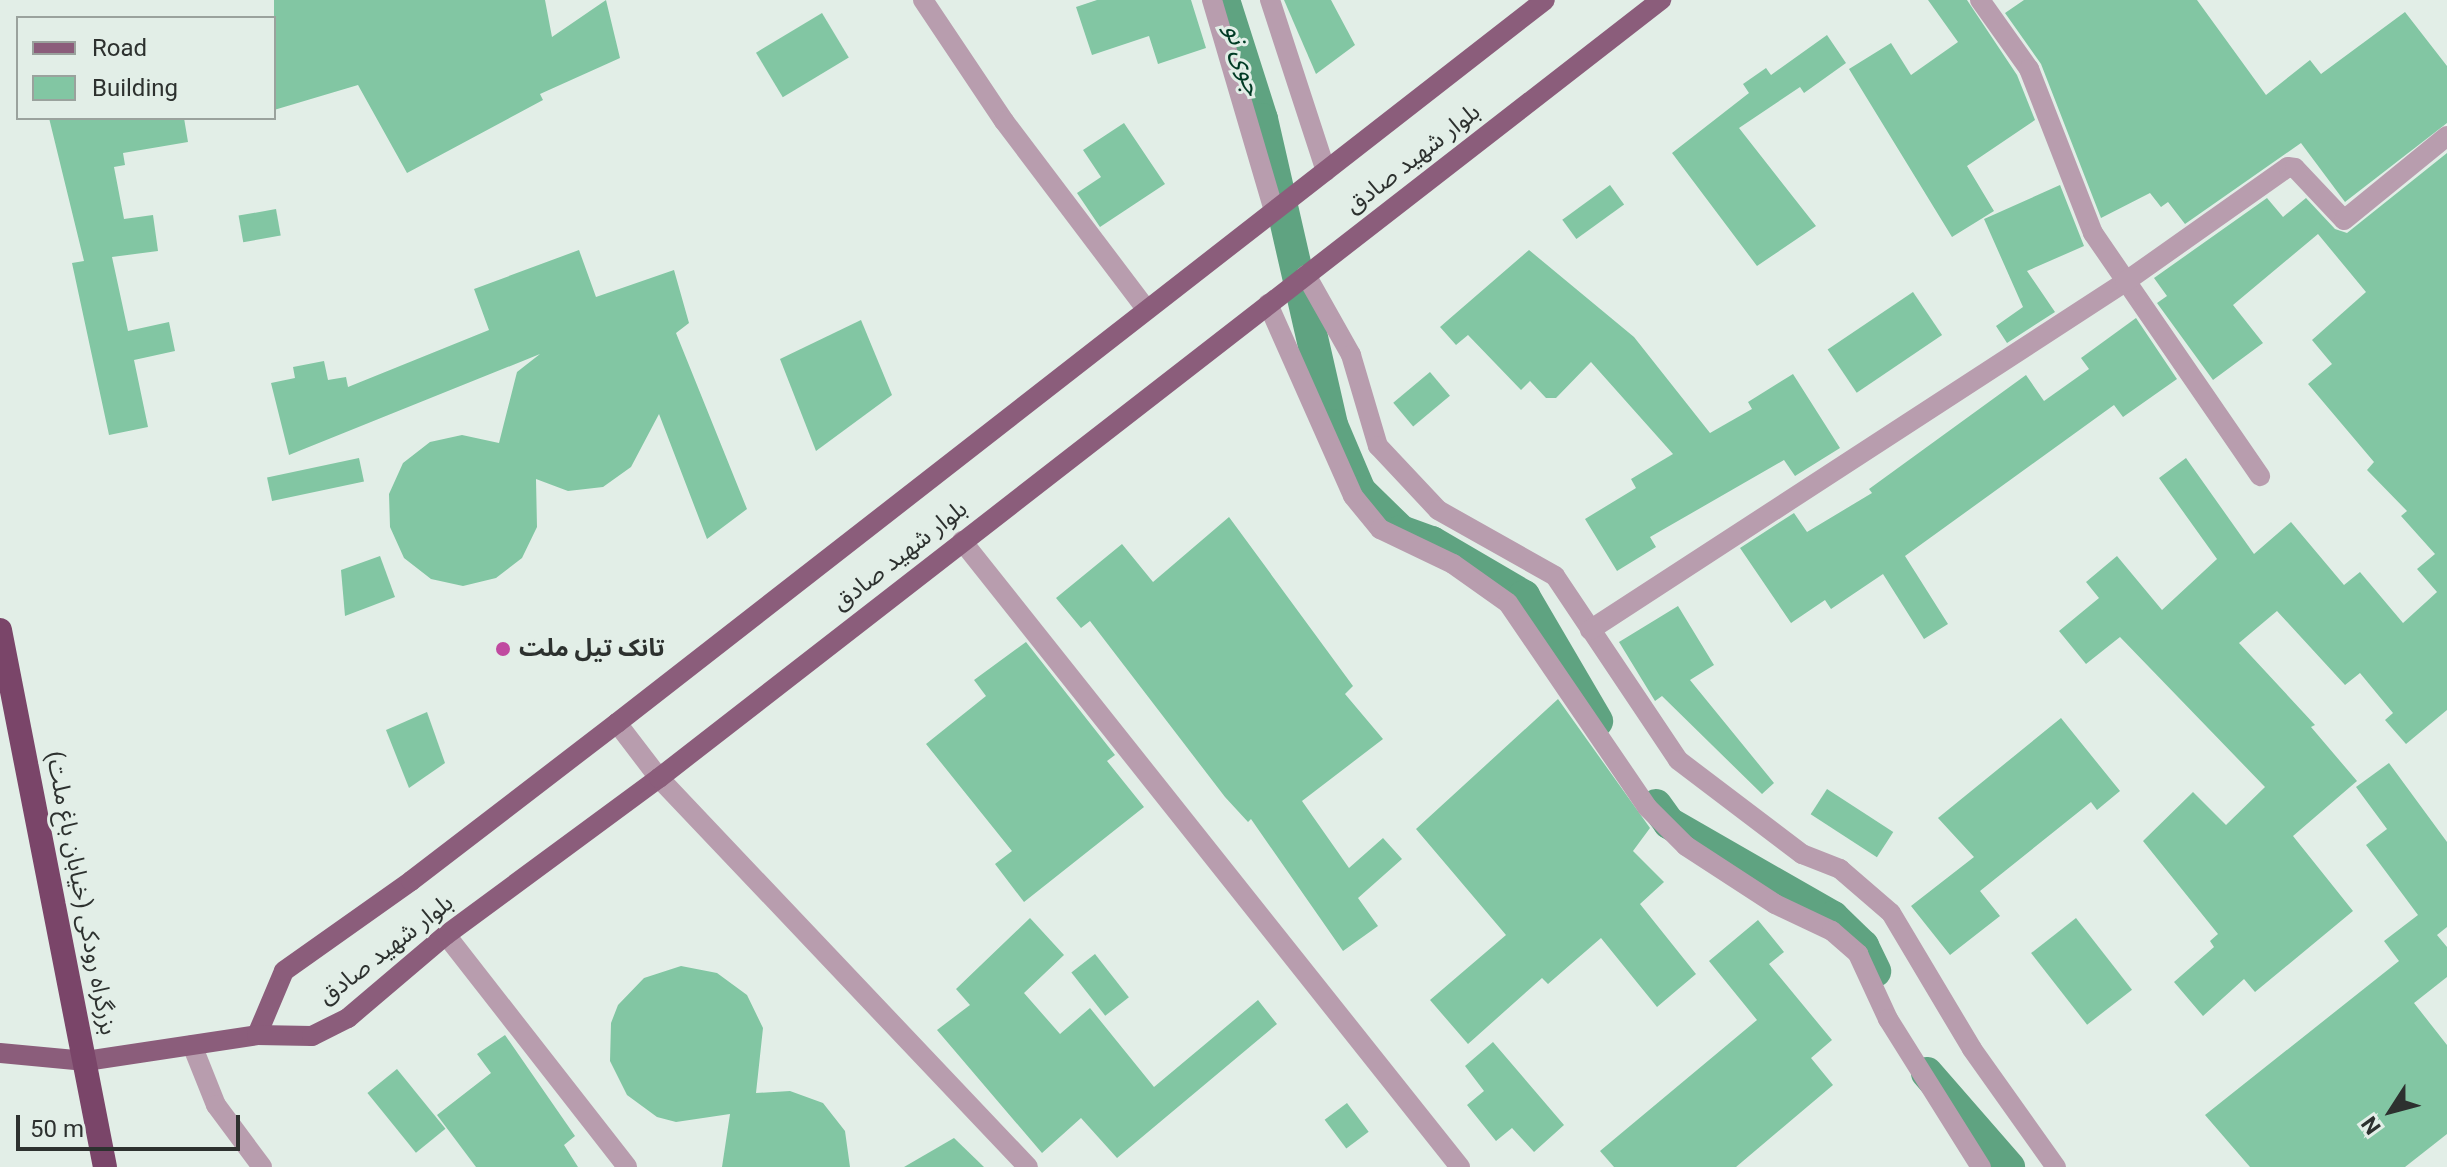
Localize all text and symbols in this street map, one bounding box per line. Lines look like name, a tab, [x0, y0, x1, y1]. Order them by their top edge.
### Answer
legend	[16, 16, 276, 120]
water label: جوی نو	[1217, 21, 1269, 99]
text: Road	[92, 34, 147, 62]
text: Building	[92, 74, 178, 102]
street label: بلوار شهید صادق	[1340, 98, 1486, 220]
street label: بلوار شهید صادق	[827, 495, 973, 617]
place label: تانک تیل ملت	[519, 635, 665, 663]
marker: تانک تیل ملت	[494, 640, 512, 658]
street label: بزرگراه رودکی (خیابان باغ ملت)	[39, 749, 123, 1037]
street label: بلوار شهید صادق	[313, 889, 459, 1011]
north arrow	[2351, 1071, 2431, 1151]
scale bar	[20, 1099, 244, 1149]
text: N	[2357, 1112, 2386, 1139]
text: 50 m	[30, 1115, 84, 1143]

